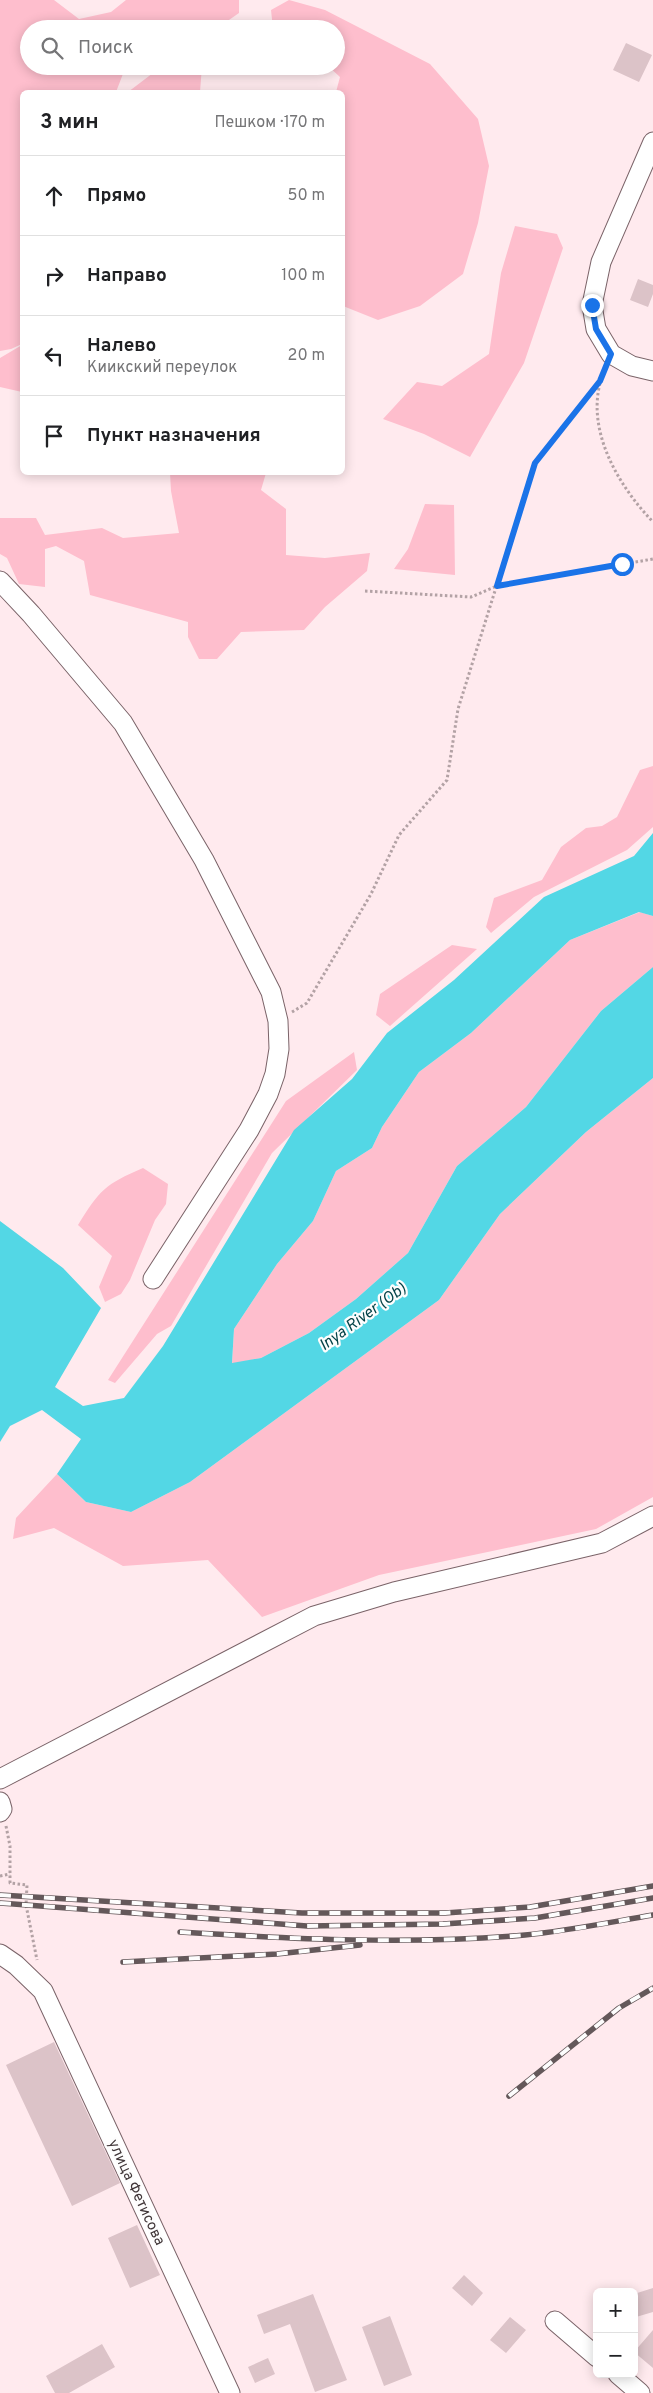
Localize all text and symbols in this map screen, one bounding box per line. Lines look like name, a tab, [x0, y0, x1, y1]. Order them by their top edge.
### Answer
search box	[20, 20, 345, 75]
icon: search	[38, 34, 66, 62]
text: Поиск	[78, 36, 134, 60]
text: 3 мин	[40, 109, 99, 136]
text: Пешком · 170 m	[214, 113, 325, 133]
icon: ahead	[40, 182, 68, 210]
text: Прямо	[87, 184, 146, 208]
text: 50 m	[288, 186, 325, 206]
icon: right	[40, 262, 68, 290]
text: Направо	[87, 264, 167, 288]
text: 100 m	[281, 266, 325, 286]
route end	[581, 294, 604, 317]
text: Налево	[87, 334, 156, 358]
icon: left	[40, 342, 68, 370]
text: 20 m	[288, 346, 325, 366]
text: Киикский переулок	[87, 358, 238, 378]
icon: arrive	[40, 422, 68, 450]
text: Пункт назначения	[87, 424, 261, 448]
route start	[611, 553, 634, 576]
water label: Inya River (Ob)	[316, 1279, 411, 1356]
street label: улица Фетисова	[103, 2137, 169, 2249]
map controls	[593, 2288, 638, 2378]
button: +	[593, 2288, 638, 2333]
button: −	[593, 2333, 638, 2378]

